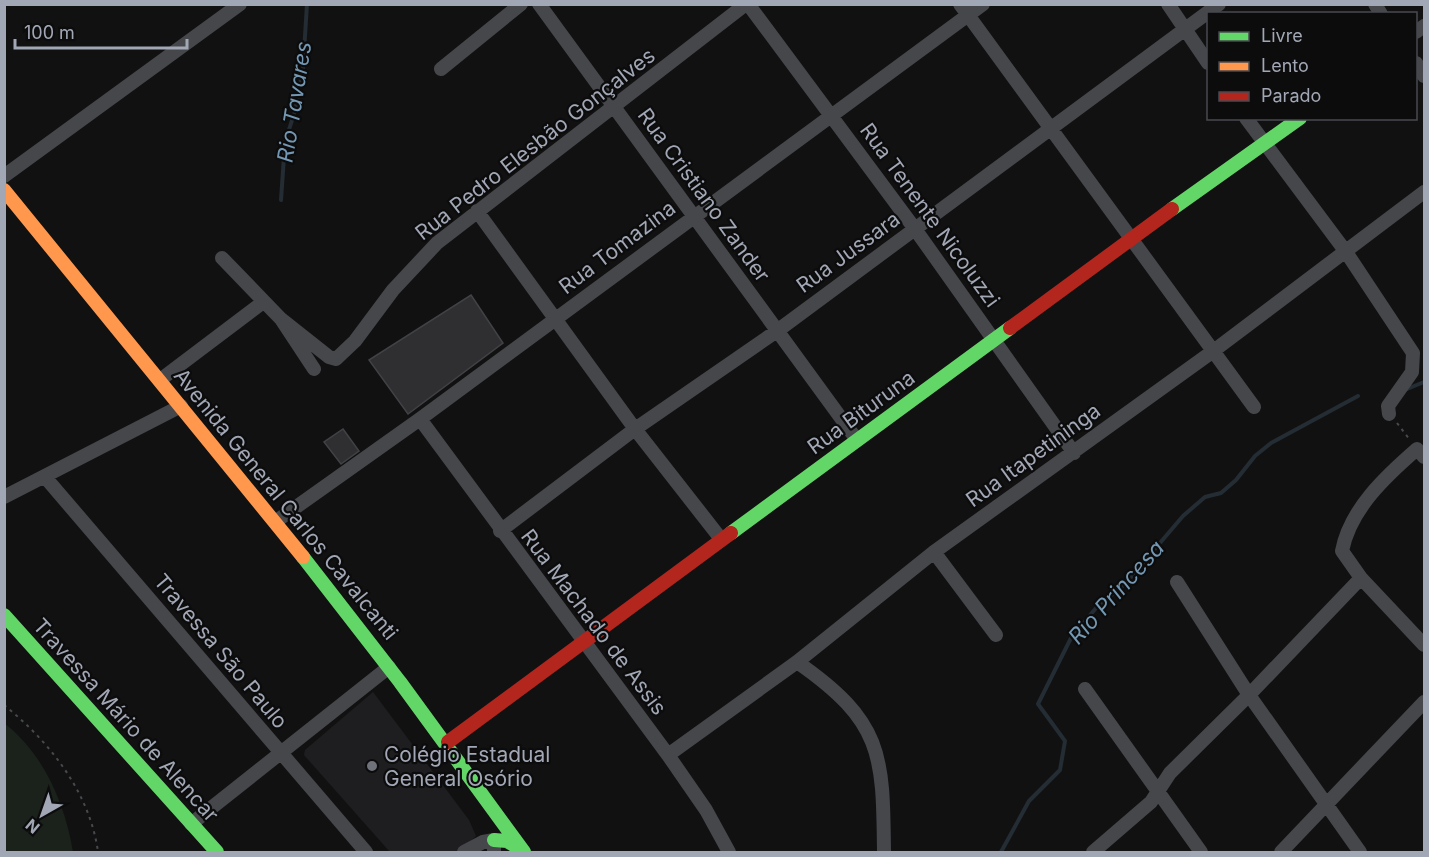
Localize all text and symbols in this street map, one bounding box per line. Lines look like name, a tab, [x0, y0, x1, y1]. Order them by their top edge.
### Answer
scale bar	[15, 12, 188, 50]
legend	[1207, 12, 1417, 120]
text: 100 m	[24, 22, 75, 43]
text: Livre	[1261, 25, 1303, 46]
water label: Rio Tavares	[272, 40, 316, 164]
street label: Rua Pedro Elesbão Gonçalves	[410, 43, 660, 245]
text: Lento	[1261, 55, 1309, 76]
text: Parado	[1261, 85, 1321, 106]
street label: Rua Cristiano Zander	[633, 103, 775, 287]
street label: Rua Tenente Nicoluzzi	[855, 118, 1005, 312]
street label: Rua Tomazina	[554, 195, 680, 299]
street label: Rua Jussara	[791, 206, 905, 298]
street label: Avenida General Carlos Cavalcanti	[169, 363, 403, 645]
street label: Rua Bituruna	[803, 365, 919, 459]
street label: Rua Itapetininga	[961, 398, 1105, 512]
street label: Rua Machado de Assis	[516, 524, 672, 720]
water label: Rio Princesa	[1063, 535, 1169, 649]
street label: Travessa São Paulo	[149, 569, 293, 733]
street label: Travessa Mário de Alencar	[28, 613, 224, 827]
place label: Colégio Estadual General Osório	[384, 742, 550, 791]
marker: Colégio Estadual General Osório	[365, 759, 379, 773]
north arrow	[12, 785, 72, 845]
text: N	[21, 815, 43, 838]

